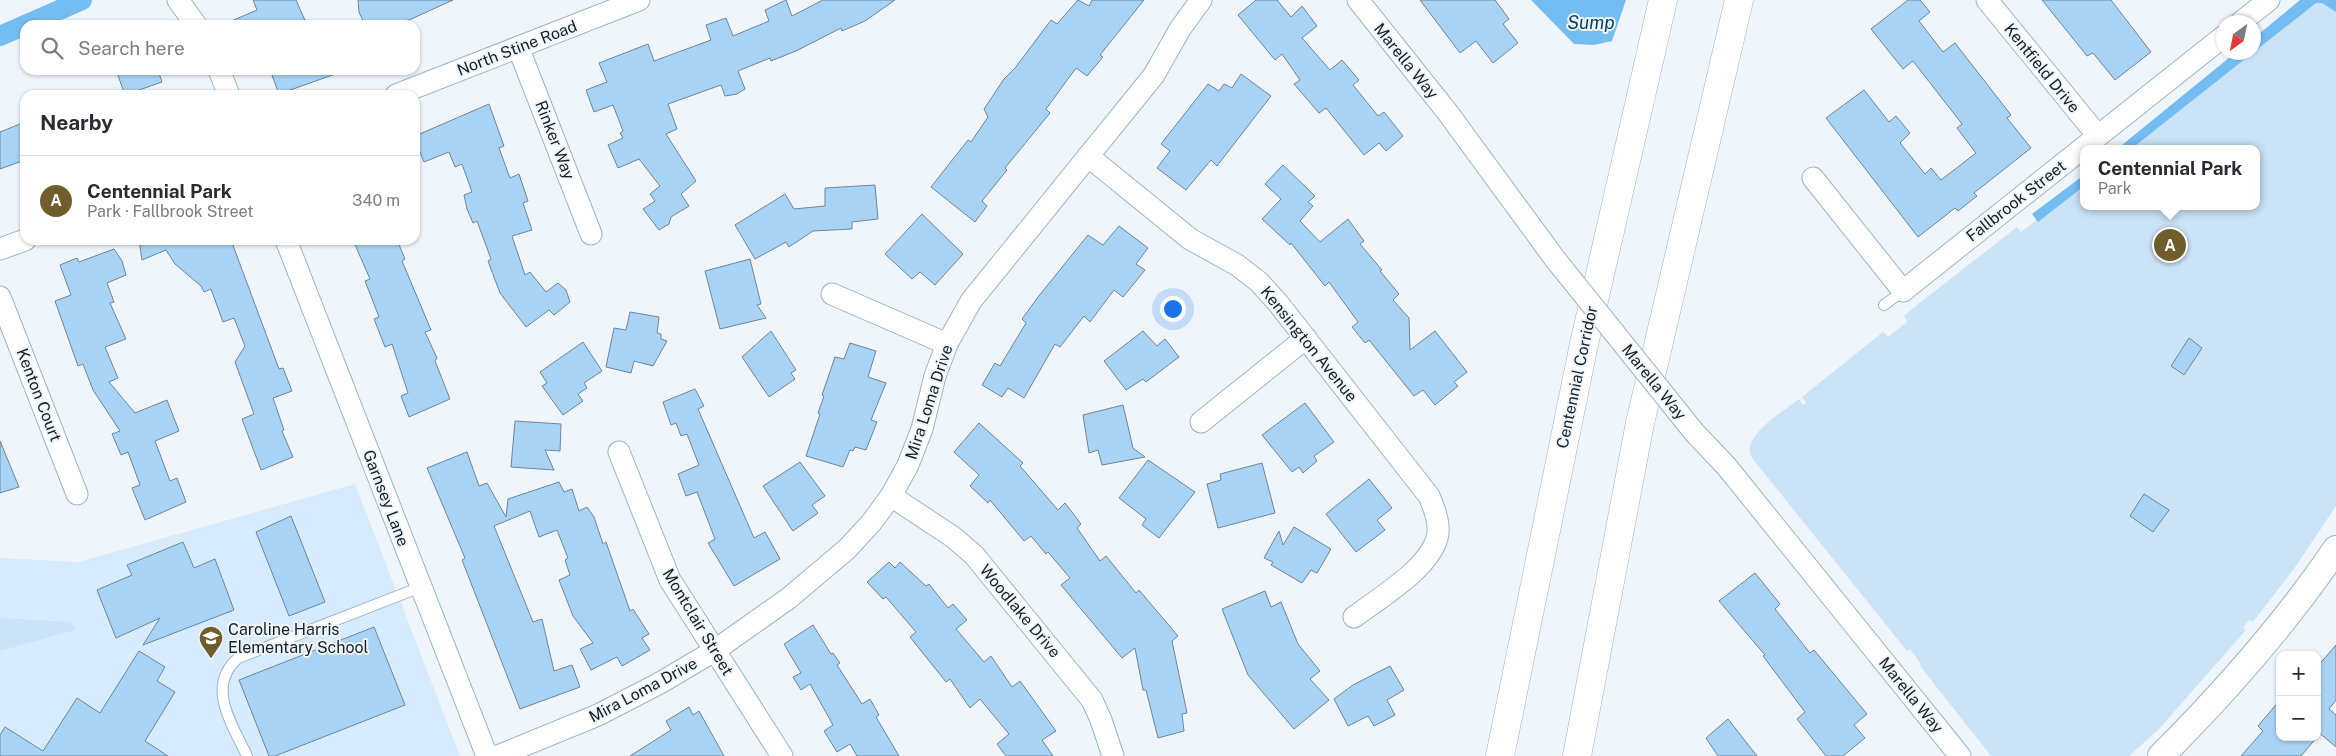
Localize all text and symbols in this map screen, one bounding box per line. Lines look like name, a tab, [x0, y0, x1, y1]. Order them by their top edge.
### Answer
water label: Sump	[1567, 12, 1615, 33]
north arrow	[2216, 15, 2261, 60]
street label: North Stine Road	[454, 16, 580, 80]
street label: Marella Way	[1370, 19, 1442, 103]
search box	[20, 20, 420, 75]
street label: Kentfield Drive	[2000, 20, 2084, 116]
icon: search	[38, 34, 66, 62]
text: Search here	[78, 37, 185, 59]
street label: Rinker Way	[531, 98, 579, 183]
text: Nearby	[40, 110, 113, 135]
popup	[2080, 145, 2260, 210]
street label: Fallbrook Street	[1962, 156, 2070, 246]
text: Centennial Park	[2098, 157, 2242, 179]
text: Park	[2098, 179, 2132, 198]
text: Centennial Park	[87, 180, 232, 202]
text: A	[50, 191, 62, 210]
text: 340 m	[352, 191, 400, 210]
text: Park · Fallbrook Street	[87, 202, 253, 221]
pin: A	[2154, 226, 2186, 264]
street label: Kensington Avenue	[1257, 282, 1361, 406]
your location	[1160, 296, 1186, 322]
street label: Centennial Corridor	[1553, 304, 1601, 450]
street label: Marella Way	[1618, 340, 1690, 424]
street label: Mira Loma Drive	[901, 342, 957, 462]
street label: Kenton Court	[13, 346, 65, 444]
street label: Garnsey Lane	[359, 447, 413, 549]
street label: Woodlake Drive	[976, 561, 1064, 661]
street label: Montclair Street	[659, 565, 737, 679]
place label: Caroline Harris Elementary School	[228, 620, 369, 657]
school or university icon: Caroline Harris Elementary School	[198, 625, 224, 659]
map controls	[2276, 651, 2321, 741]
button: +	[2276, 651, 2321, 696]
street label: Marella Way	[1875, 653, 1947, 737]
street label: Mira Loma Drive	[586, 654, 700, 726]
button: −	[2276, 696, 2321, 741]

